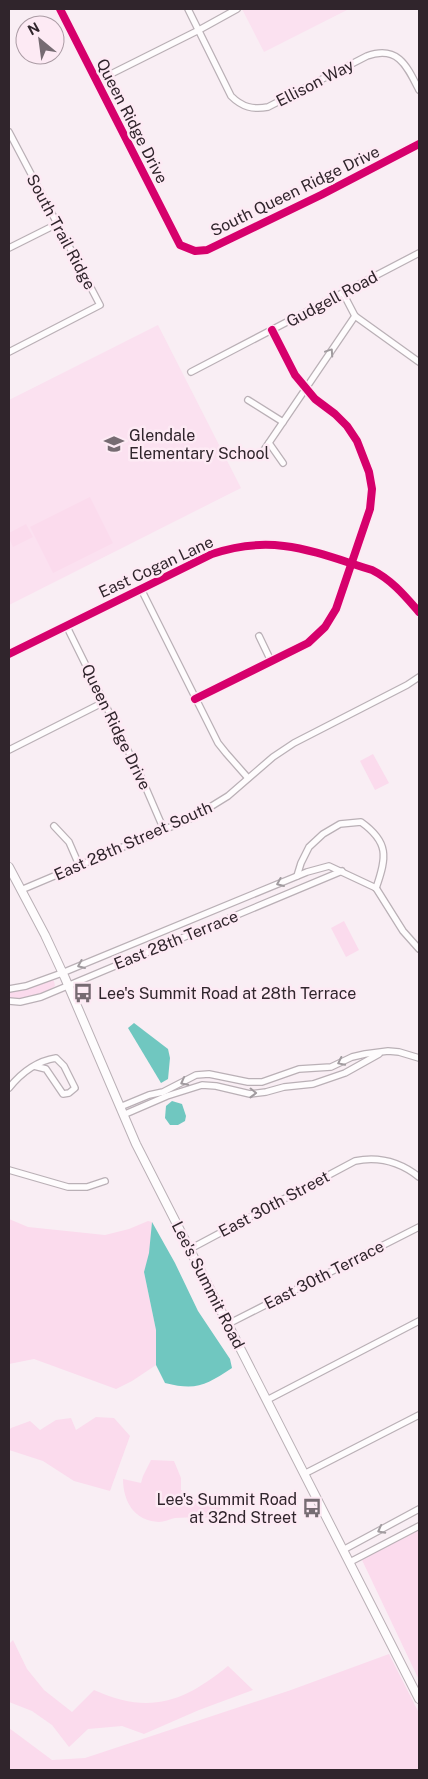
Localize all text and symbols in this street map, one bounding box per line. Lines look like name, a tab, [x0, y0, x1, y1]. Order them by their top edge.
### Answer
north arrow	[15, 15, 65, 65]
text: N	[25, 19, 42, 38]
street label: Queen Ridge Drive	[92, 55, 172, 187]
street label: Ellison Way	[273, 55, 357, 111]
street label: South Queen Ridge Drive	[207, 142, 383, 240]
street label: South Trail Ridge	[23, 171, 99, 293]
street label: Gudgell Road	[283, 267, 381, 331]
one-way arrow	[324, 348, 333, 358]
place label: Glendale Elementary School	[129, 426, 270, 463]
school or university icon: Glendale Elementary School	[103, 433, 125, 455]
street label: East Cogan Lane	[96, 532, 216, 602]
street label: Queen Ridge Drive	[77, 661, 155, 793]
street label: East 28th Street South	[51, 798, 215, 884]
one-way arrow	[276, 877, 285, 888]
street label: East 28th Terrace	[111, 906, 241, 974]
one-way arrow	[77, 958, 86, 969]
bus stop icon: Lee's Summit Road at 28th Terrace	[72, 982, 94, 1004]
place label: Lee's Summit Road at 28th Terrace	[98, 984, 356, 1003]
one-way arrow	[337, 1056, 346, 1067]
one-way arrow	[181, 1076, 190, 1086]
one-way arrow	[249, 1087, 257, 1098]
street label: East 30th Street	[215, 1167, 333, 1241]
street label: Lee's Summit Road	[168, 1218, 248, 1352]
street label: East 30th Terrace	[261, 1237, 387, 1313]
place label: Lee's Summit Road at 32nd Street	[157, 1490, 297, 1527]
bus stop icon: Lee's Summit Road at 32nd Street	[301, 1497, 323, 1519]
one-way arrow	[378, 1523, 387, 1533]

